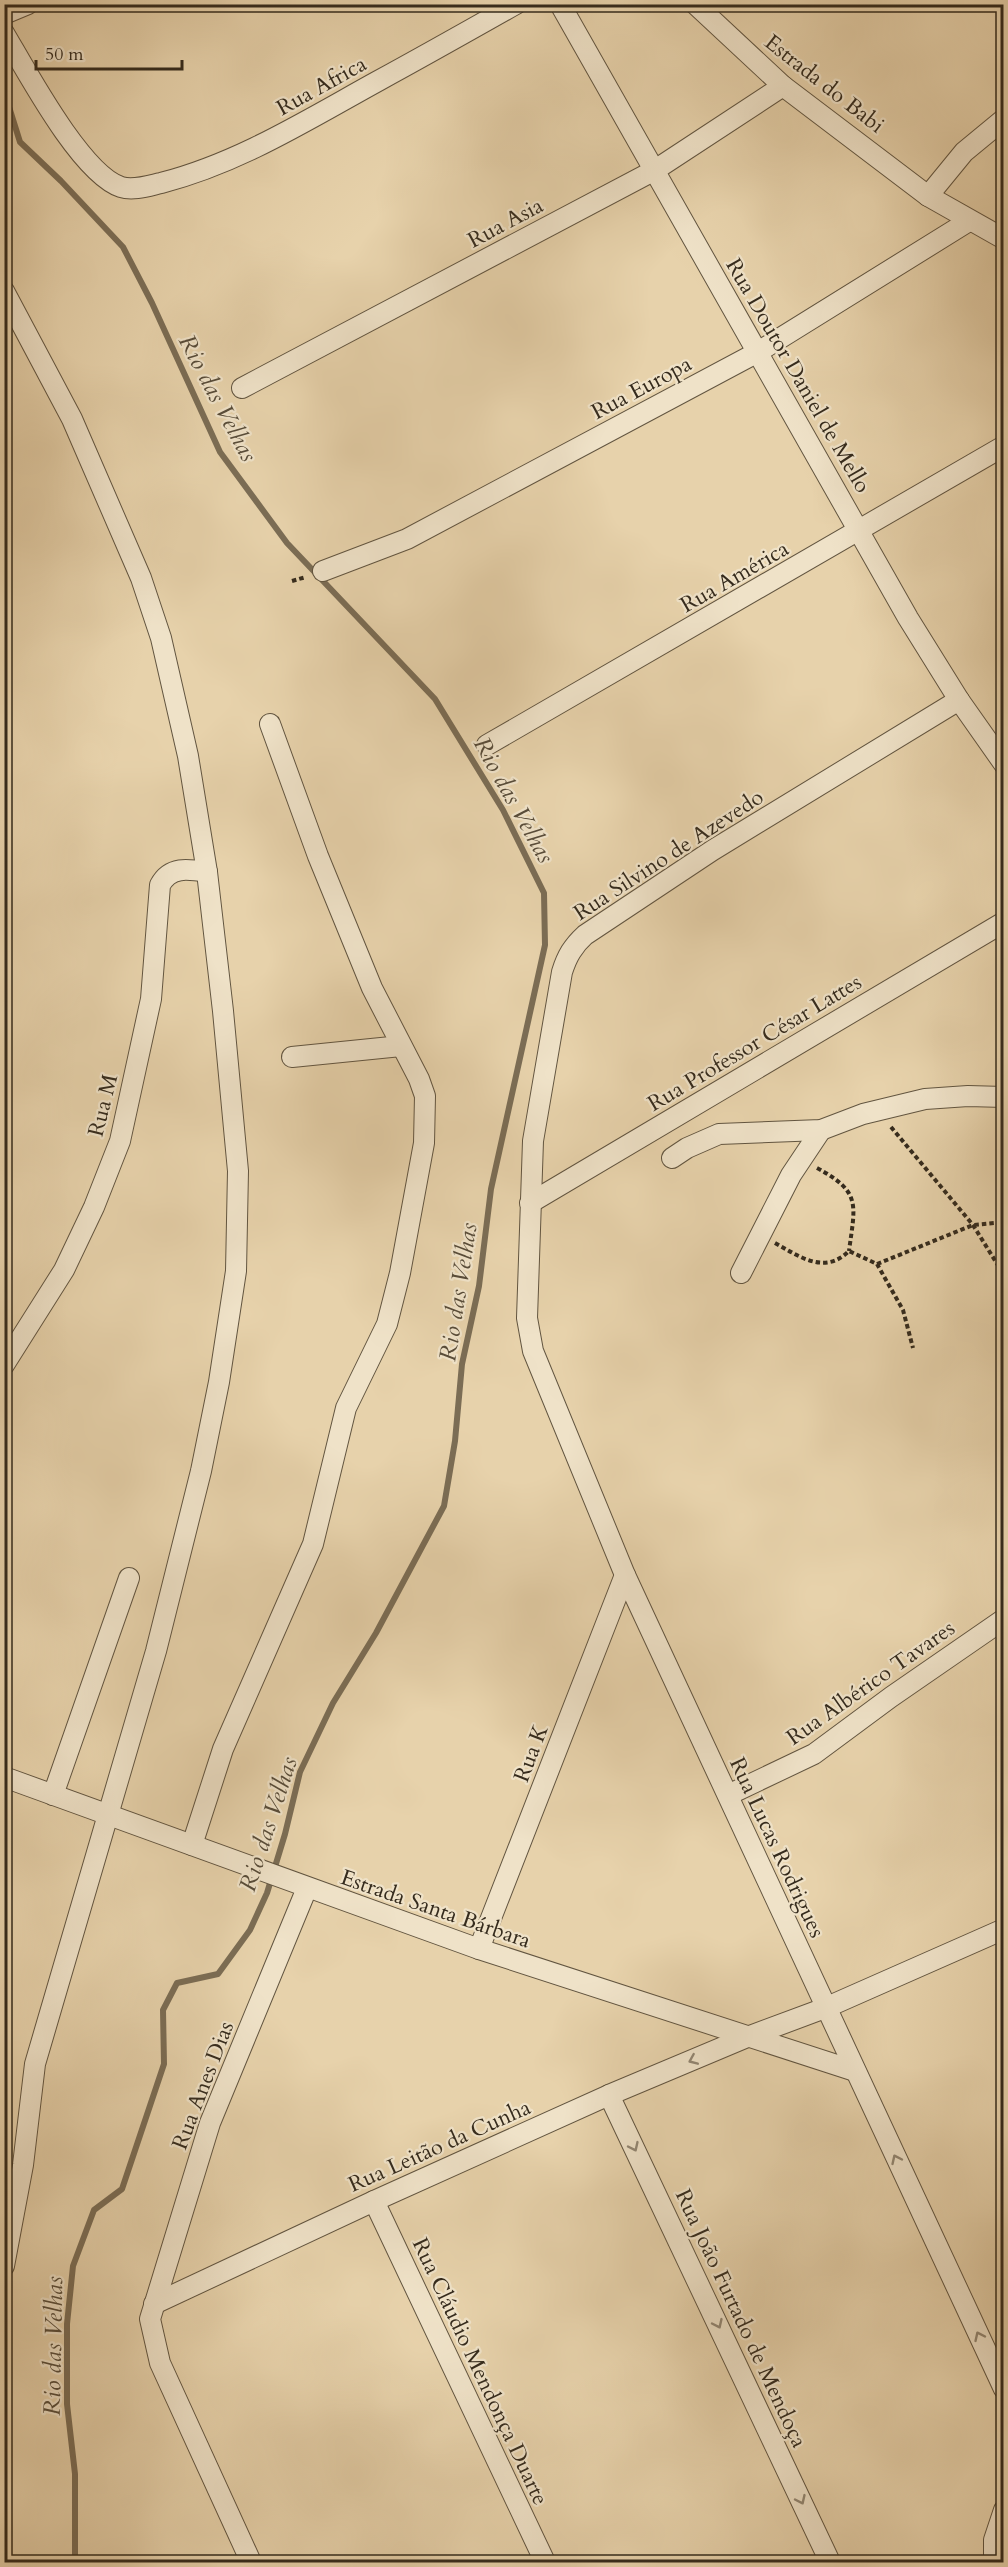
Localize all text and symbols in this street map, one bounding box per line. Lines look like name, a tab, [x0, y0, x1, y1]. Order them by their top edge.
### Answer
street label: Estrada do Babi	[758, 27, 891, 140]
scale bar	[36, 33, 182, 71]
text: 50 m	[45, 42, 84, 67]
street label: Rua Africa	[271, 49, 372, 123]
street label: Rua Asia	[462, 190, 549, 255]
street label: Rua Doutor Daniel de Mello	[719, 253, 878, 498]
water label: Rio das Velhas	[170, 329, 265, 468]
street label: Rua Europa	[586, 349, 697, 427]
street label: Rua América	[675, 533, 795, 620]
water label: Rio das Velhas	[465, 731, 562, 869]
street label: Rua Silvino de Azevedo	[568, 782, 769, 928]
street label: Rua Professor César Lattes	[642, 967, 867, 1119]
street label: Rua M	[81, 1071, 125, 1140]
water label: Rio das Velhas	[431, 1220, 486, 1364]
street label: Rua Albérico Tavares	[780, 1613, 961, 1752]
street label: Rua K	[506, 1720, 556, 1786]
street label: Rua Lucas Rodrigues	[722, 1752, 832, 1942]
water label: Rio das Velhas	[231, 1753, 306, 1896]
street label: Estrada Santa Bárbara	[337, 1862, 535, 1956]
street label: Rua Anes Dias	[165, 2017, 241, 2154]
one-way arrow	[688, 2053, 699, 2065]
street label: Rua Leitão da Cunha	[343, 2092, 536, 2200]
one-way arrow	[627, 2141, 639, 2152]
one-way arrow	[892, 2154, 904, 2165]
street label: Rua João Furtado de Mendoça	[668, 2184, 814, 2453]
street label: Rua Cláudio Mendonça Duarte	[405, 2233, 555, 2510]
water label: Rio das Velhas	[36, 2276, 71, 2416]
one-way arrow	[710, 2317, 722, 2328]
one-way arrow	[974, 2331, 986, 2342]
one-way arrow	[794, 2494, 806, 2505]

